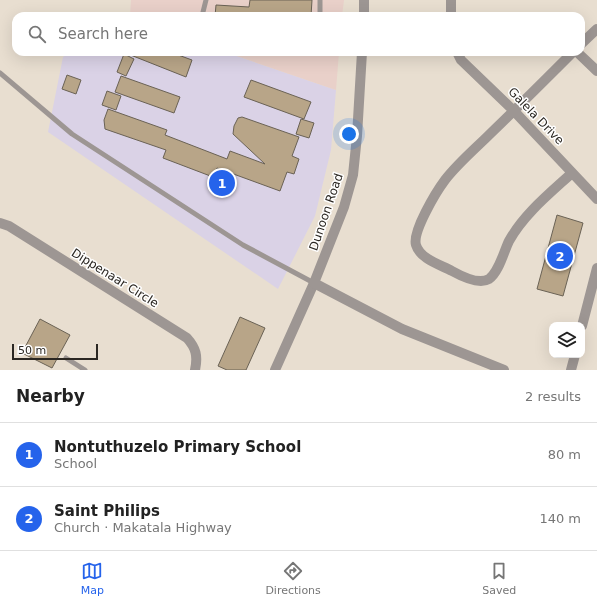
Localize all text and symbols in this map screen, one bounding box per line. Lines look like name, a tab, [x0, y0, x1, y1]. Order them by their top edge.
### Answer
search box	[12, 12, 585, 56]
icon: search	[26, 23, 48, 45]
text: Search here	[58, 25, 148, 43]
street label: Galela Drive	[505, 85, 567, 147]
your location	[339, 124, 359, 144]
pin: 1	[209, 168, 235, 198]
street label: Dunoon Road	[306, 172, 346, 252]
pin: 2	[547, 241, 573, 271]
street label: Dippenaar Circle	[69, 246, 161, 310]
map controls	[549, 322, 585, 358]
button: layers	[549, 322, 585, 358]
scale bar	[12, 342, 98, 361]
text: 50 m	[18, 344, 46, 357]
text: Nearby	[16, 386, 85, 406]
text: 2 results	[525, 389, 581, 404]
text: Nontuthuzelo Primary School	[54, 438, 301, 456]
text: 1	[24, 447, 34, 462]
text: 80 m	[548, 447, 581, 462]
text: School	[54, 456, 97, 471]
text: Saint Philips	[54, 502, 160, 520]
text: 2	[24, 511, 34, 526]
text: 140 m	[539, 511, 581, 526]
text: Church · Makatala Highway	[54, 520, 232, 535]
tab: Map	[81, 560, 104, 597]
tab: Directions	[265, 560, 321, 597]
tab: Saved	[482, 560, 516, 597]

